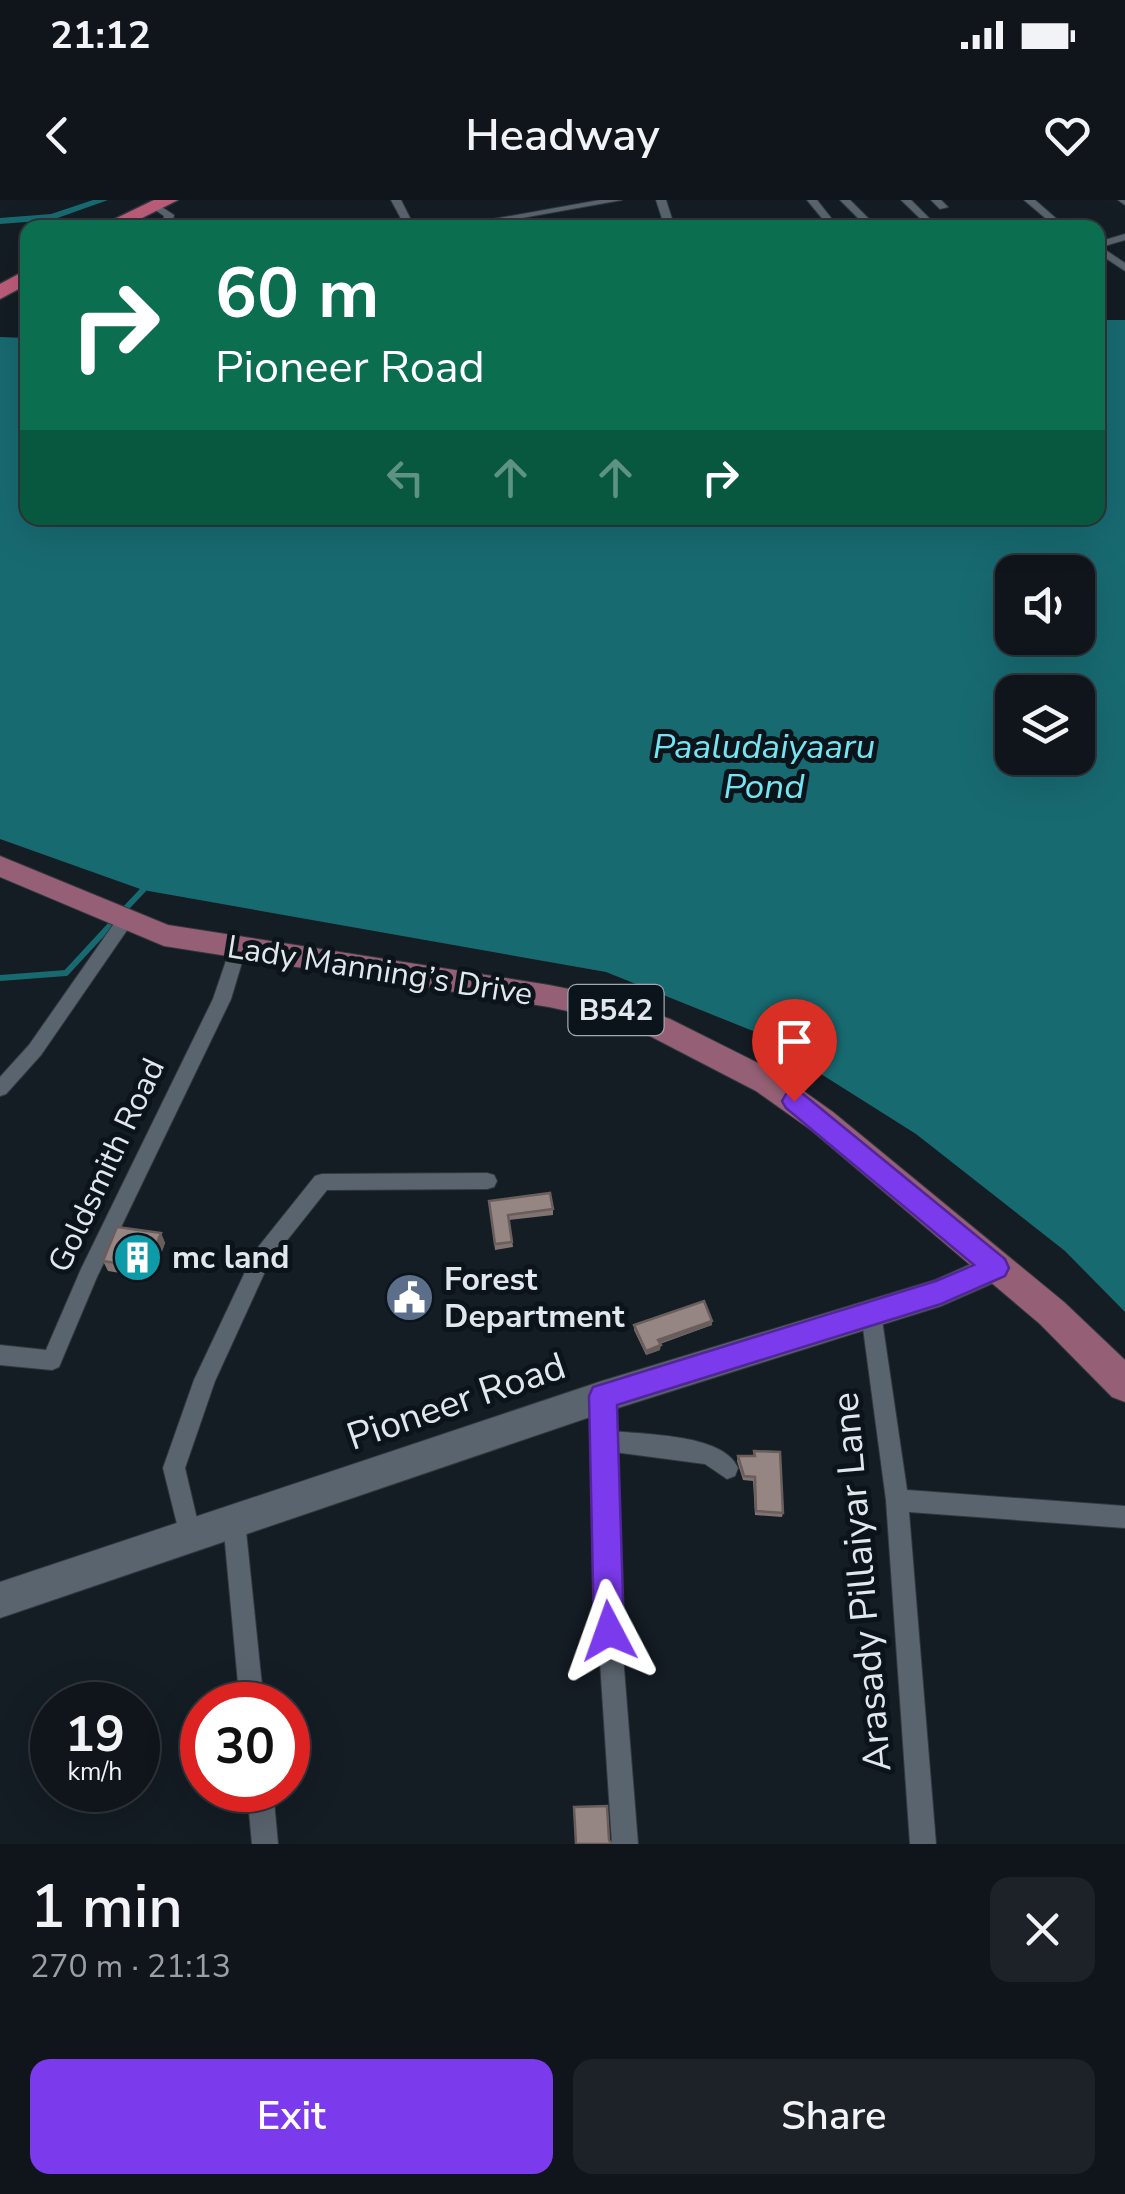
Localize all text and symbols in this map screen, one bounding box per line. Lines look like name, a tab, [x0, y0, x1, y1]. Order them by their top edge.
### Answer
text: 21:12	[50, 10, 151, 61]
text: Headway	[465, 105, 660, 166]
icon: back	[30, 108, 85, 163]
icon: heart	[1040, 108, 1095, 163]
text: 60 m	[215, 246, 379, 342]
icon: right	[50, 260, 180, 390]
text: Pioneer Road	[215, 337, 485, 398]
icon: left	[378, 450, 433, 505]
icon: ahead	[483, 450, 538, 505]
icon: ahead	[588, 450, 643, 505]
icon: right	[693, 450, 748, 505]
map controls	[995, 555, 1095, 775]
button: sound	[995, 555, 1095, 655]
button: layers	[995, 675, 1095, 775]
water label: Paaludaiyaaru Pond	[653, 723, 875, 810]
street label: Lady Manning’s Drive	[224, 925, 536, 1016]
road number: B542	[568, 985, 664, 1035]
pin	[752, 999, 837, 1102]
icon: arrive	[767, 1014, 822, 1069]
street label: Goldsmith Road	[38, 1051, 175, 1279]
building icon: mc land	[111, 1231, 163, 1283]
place label: mc land	[172, 1236, 289, 1279]
place label: Forest Department	[444, 1258, 625, 1338]
public building icon: Forest Department	[383, 1271, 435, 1323]
street label: Pioneer Road	[340, 1340, 572, 1463]
street label: Arasady Pillaiyar Lane	[820, 1390, 903, 1774]
position arrow	[557, 1579, 661, 1683]
speed limit sign: 30	[180, 1682, 310, 1812]
text: 19	[65, 1700, 125, 1769]
text: km/h	[67, 1755, 123, 1789]
text: 1 min	[30, 1866, 183, 1948]
button: close	[990, 1877, 1095, 1982]
text: 270 m · 21:13	[30, 1945, 231, 1988]
button: Exit	[30, 2059, 553, 2174]
button: Share	[573, 2059, 1095, 2174]

